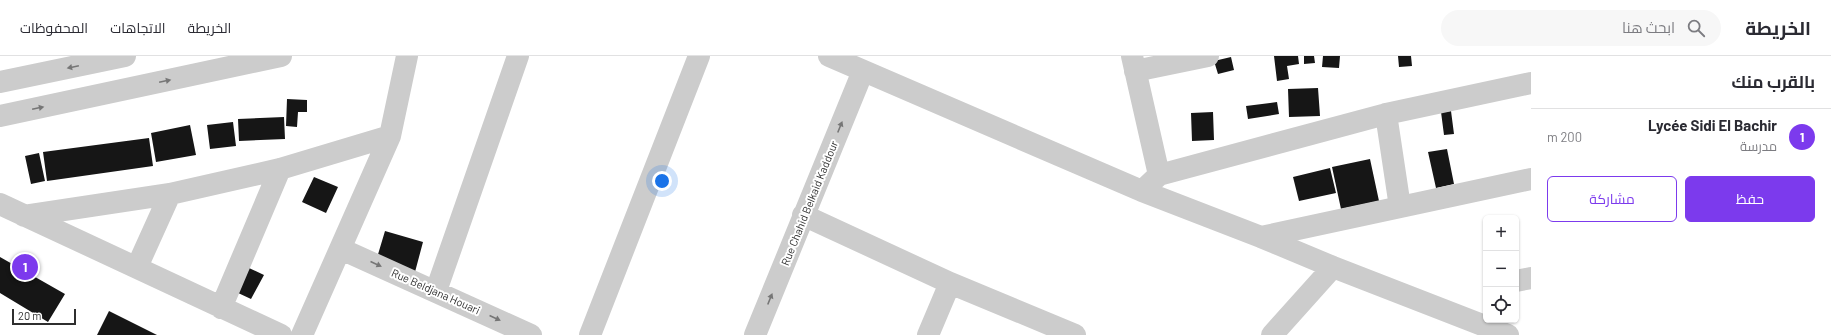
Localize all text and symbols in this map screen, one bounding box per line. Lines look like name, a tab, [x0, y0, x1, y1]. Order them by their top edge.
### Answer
search box	[1441, 10, 1721, 46]
text: الخريطة	[1745, 16, 1811, 39]
icon: search	[1685, 17, 1707, 39]
text: ابحث هنا	[1622, 18, 1675, 36]
text: المحفوظات	[20, 19, 88, 36]
text: الاتجاهات	[110, 19, 166, 36]
text: الخريطة	[188, 19, 231, 36]
one-way arrow	[67, 64, 79, 70]
text: بالقرب منك	[1731, 71, 1815, 91]
one-way arrow	[159, 77, 171, 83]
one-way arrow	[32, 105, 44, 111]
text: Lycée Sidi El Bachir	[1648, 116, 1777, 134]
one-way arrow	[837, 121, 843, 132]
text: 200 m	[1547, 129, 1582, 145]
text: 1	[1800, 129, 1804, 145]
text: مدرسة	[1740, 138, 1777, 154]
street label: Rue Chahid Belkaid Kaddour	[778, 139, 840, 267]
your location	[652, 171, 672, 191]
button: مشاركة	[1547, 176, 1677, 222]
button: حفظ	[1685, 176, 1815, 222]
map controls	[1483, 215, 1519, 323]
button: +	[1483, 215, 1519, 251]
button: −	[1483, 251, 1519, 287]
pin: 1	[12, 252, 38, 282]
one-way arrow	[371, 262, 383, 268]
street label: Rue Beldjana Houari	[390, 266, 482, 316]
button: locate	[1483, 287, 1519, 323]
one-way arrow	[767, 292, 773, 304]
scale bar	[12, 307, 76, 326]
text: 20 m	[18, 309, 41, 322]
one-way arrow	[489, 315, 500, 321]

